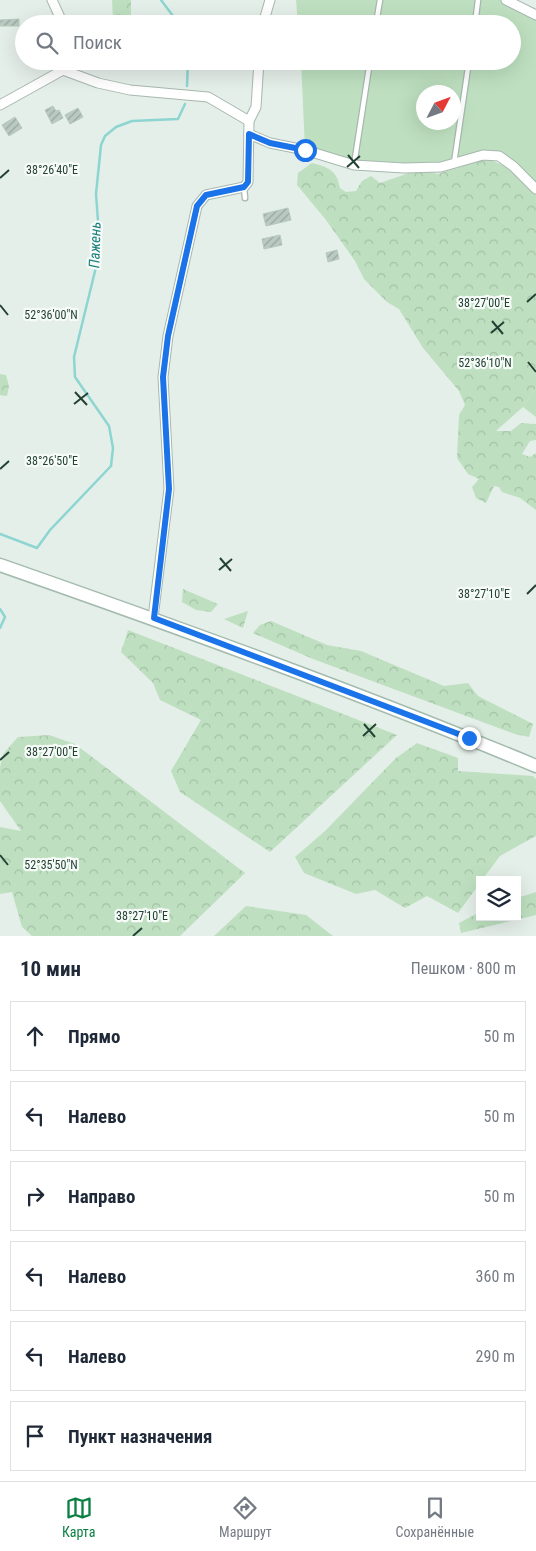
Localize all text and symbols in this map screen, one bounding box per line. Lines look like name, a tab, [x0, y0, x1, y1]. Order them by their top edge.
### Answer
search box	[15, 15, 521, 70]
icon: search	[33, 29, 61, 57]
text: Поиск	[73, 31, 122, 54]
north arrow	[416, 85, 461, 130]
route start	[294, 139, 317, 162]
text: 38°26'40"E	[26, 163, 78, 177]
water label: Пажень	[85, 221, 105, 269]
text: 38°27'00"E	[458, 296, 510, 310]
text: 52°36'00"N	[24, 308, 78, 322]
text: 52°36'10"N	[458, 356, 512, 370]
text: 38°26'50"E	[26, 454, 78, 468]
text: 38°27'10"E	[458, 587, 510, 601]
route end	[458, 727, 481, 750]
text: 38°27'00"E	[26, 745, 78, 759]
text: 52°35'50"N	[24, 858, 78, 872]
map controls	[476, 876, 521, 921]
button: layers	[476, 876, 521, 921]
text: 38°27'10"E	[116, 909, 168, 923]
text: 10 мин	[20, 957, 81, 981]
text: Пешком · 800 m	[411, 959, 516, 978]
icon: ahead	[21, 1022, 49, 1050]
text: Прямо	[68, 1025, 121, 1048]
text: 50 m	[483, 1027, 515, 1046]
icon: left	[21, 1102, 49, 1130]
text: Налево	[68, 1105, 126, 1128]
text: 50 m	[483, 1107, 515, 1126]
icon: right	[21, 1182, 49, 1210]
text: Направо	[68, 1185, 135, 1208]
text: 50 m	[483, 1187, 515, 1206]
icon: left	[21, 1262, 49, 1290]
text: Налево	[68, 1265, 126, 1288]
text: 360 m	[476, 1267, 515, 1286]
icon: left	[21, 1342, 49, 1370]
text: Налево	[68, 1345, 126, 1368]
text: 290 m	[476, 1347, 515, 1366]
icon: arrive	[21, 1422, 49, 1450]
text: Пункт назначения	[68, 1425, 212, 1448]
tab: Карта	[62, 1494, 95, 1540]
tab: Маршрут	[219, 1494, 272, 1540]
tab: Сохранённые	[396, 1494, 474, 1540]

